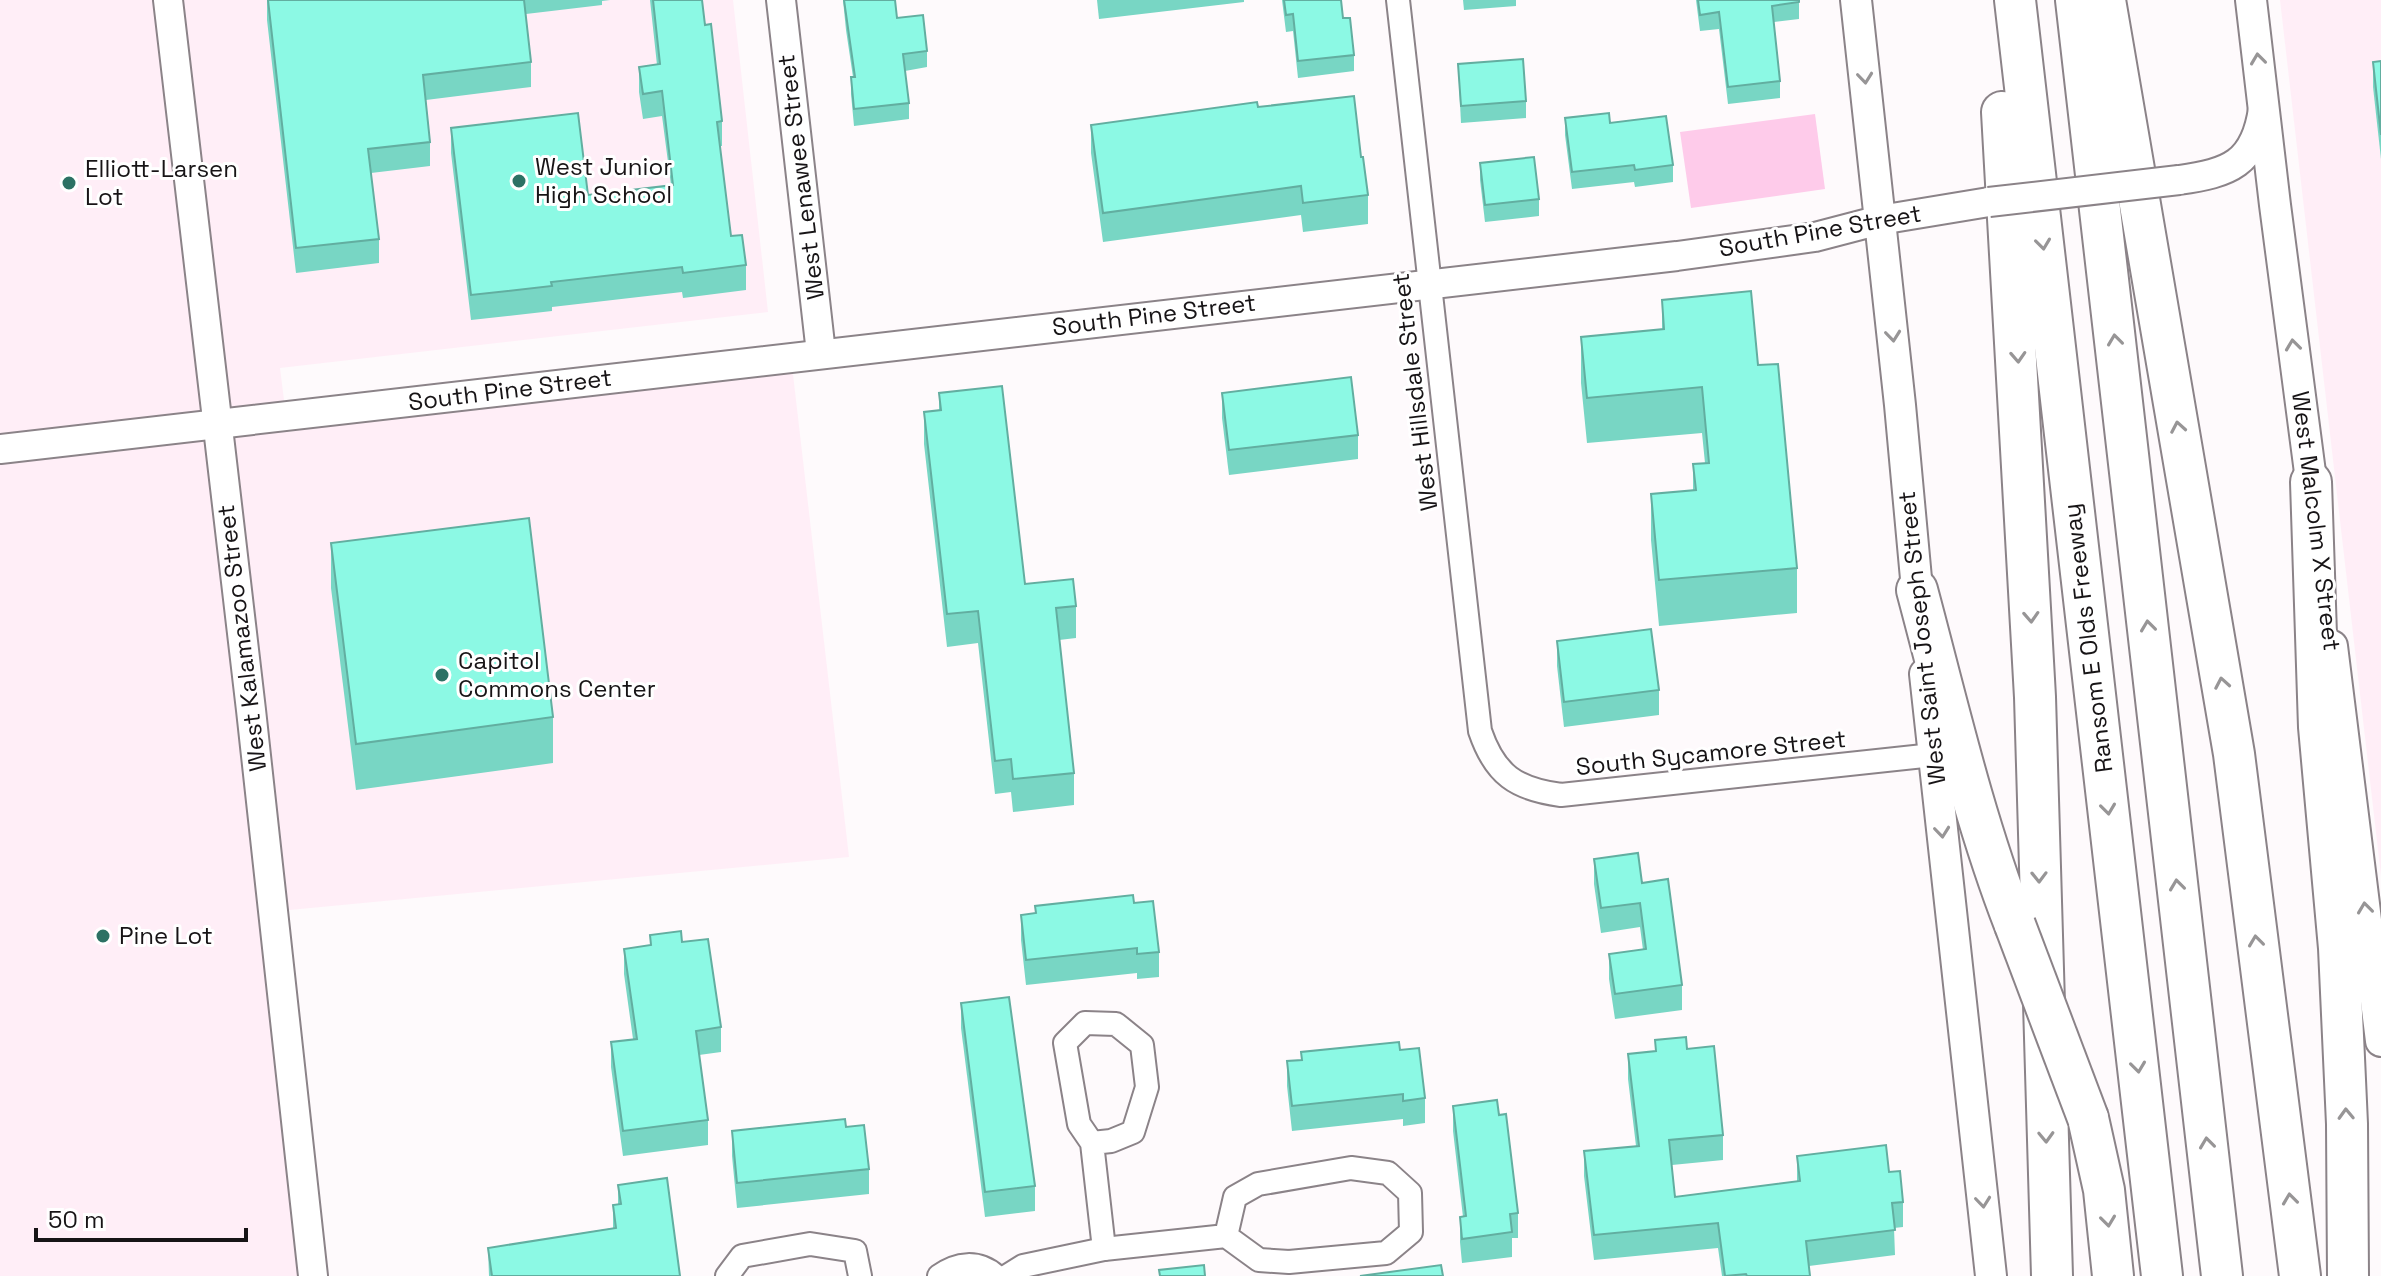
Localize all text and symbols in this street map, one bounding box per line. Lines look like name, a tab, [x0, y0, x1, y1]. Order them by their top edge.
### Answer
one-way arrow	[2250, 52, 2267, 65]
street label: West Lenawee Street	[770, 53, 831, 301]
one-way arrow	[1856, 71, 1873, 84]
place label: West Junior High School	[535, 151, 672, 210]
place label: Elliott-Larsen Lot	[85, 153, 238, 212]
marker: West Junior High School	[510, 172, 528, 190]
marker: Elliott-Larsen Lot	[60, 174, 78, 192]
street label: South Pine Street	[1716, 197, 1923, 264]
one-way arrow	[2034, 237, 2051, 251]
street label: West Hillsdale Street	[1385, 271, 1444, 513]
street label: South Pine Street	[1050, 287, 1258, 342]
one-way arrow	[1884, 330, 1901, 343]
one-way arrow	[2106, 333, 2123, 346]
one-way arrow	[2285, 338, 2302, 352]
one-way arrow	[2009, 351, 2026, 364]
street label: South Pine Street	[406, 362, 614, 417]
street label: West Malcolm X Street	[2285, 389, 2348, 653]
one-way arrow	[2171, 420, 2188, 434]
street label: West Saint Joseph Street	[1891, 490, 1952, 787]
street label: Ransom E Olds Freeway	[2056, 502, 2119, 774]
street label: West Kalamazoo Street	[210, 503, 273, 773]
one-way arrow	[2022, 611, 2039, 624]
one-way arrow	[2139, 619, 2156, 632]
place label: Capitol Commons Center	[458, 645, 656, 704]
marker: Capitol Commons Center	[433, 666, 451, 684]
one-way arrow	[2214, 676, 2231, 690]
street label: South Sycamore Street	[1574, 723, 1848, 782]
one-way arrow	[2099, 803, 2116, 816]
one-way arrow	[1933, 826, 1950, 839]
one-way arrow	[2030, 871, 2048, 884]
one-way arrow	[2169, 878, 2186, 891]
one-way arrow	[2357, 901, 2374, 915]
place label: Pine Lot	[119, 920, 213, 951]
marker: Pine Lot	[94, 927, 112, 945]
one-way arrow	[2248, 934, 2265, 948]
one-way arrow	[2129, 1061, 2146, 1074]
one-way arrow	[2338, 1107, 2355, 1120]
one-way arrow	[2038, 1131, 2055, 1144]
one-way arrow	[2198, 1136, 2215, 1149]
scale bar	[36, 1192, 246, 1242]
one-way arrow	[2282, 1192, 2299, 1206]
one-way arrow	[1974, 1196, 1991, 1209]
text: 50 m	[48, 1204, 105, 1235]
one-way arrow	[2099, 1215, 2116, 1228]

